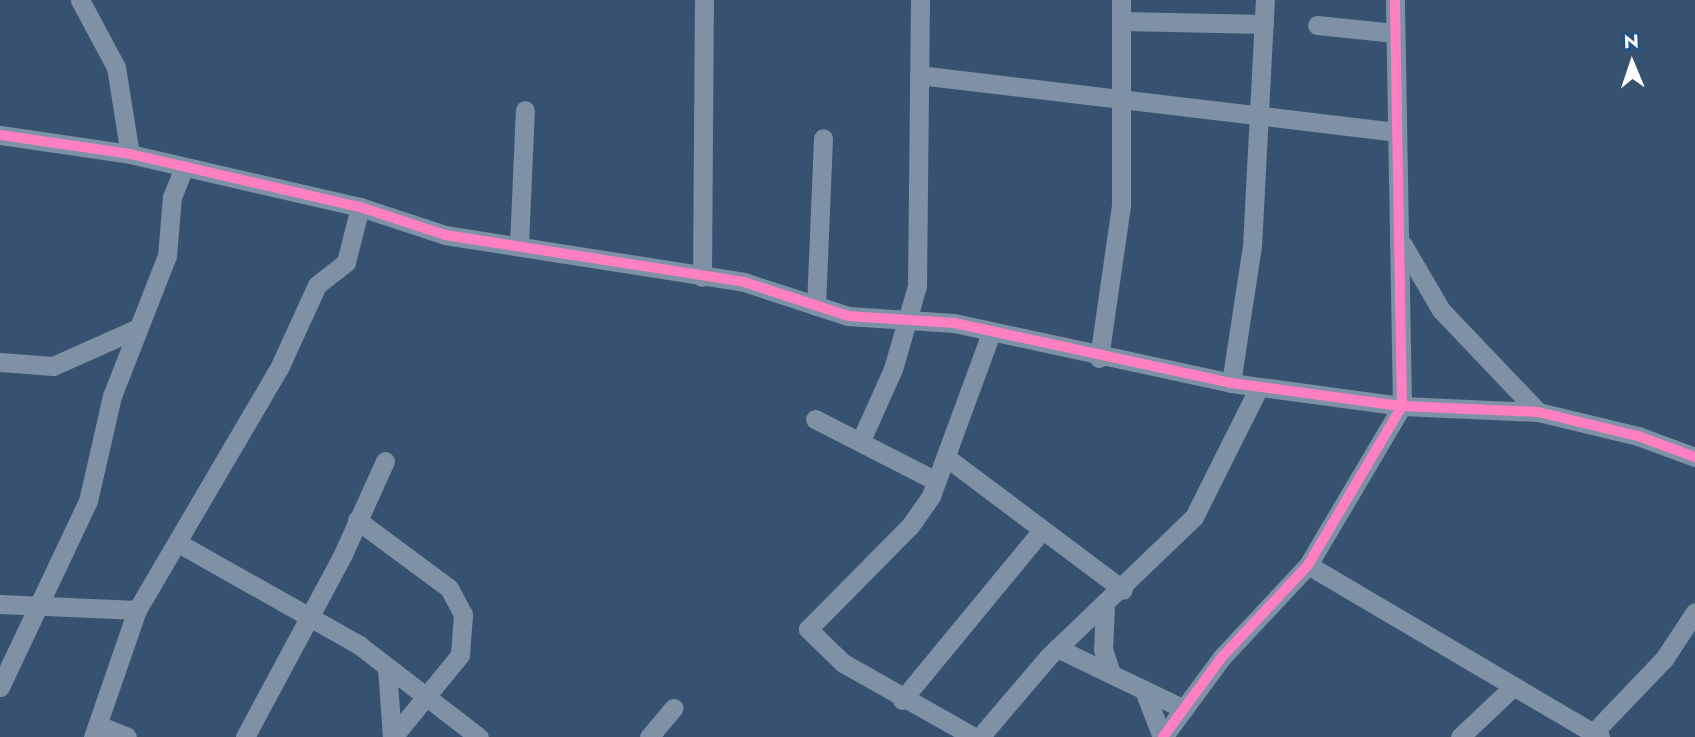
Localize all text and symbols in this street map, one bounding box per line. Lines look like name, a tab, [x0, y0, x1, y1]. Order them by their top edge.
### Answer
north arrow	[1597, 28, 1667, 98]
text: N	[1623, 28, 1639, 55]

